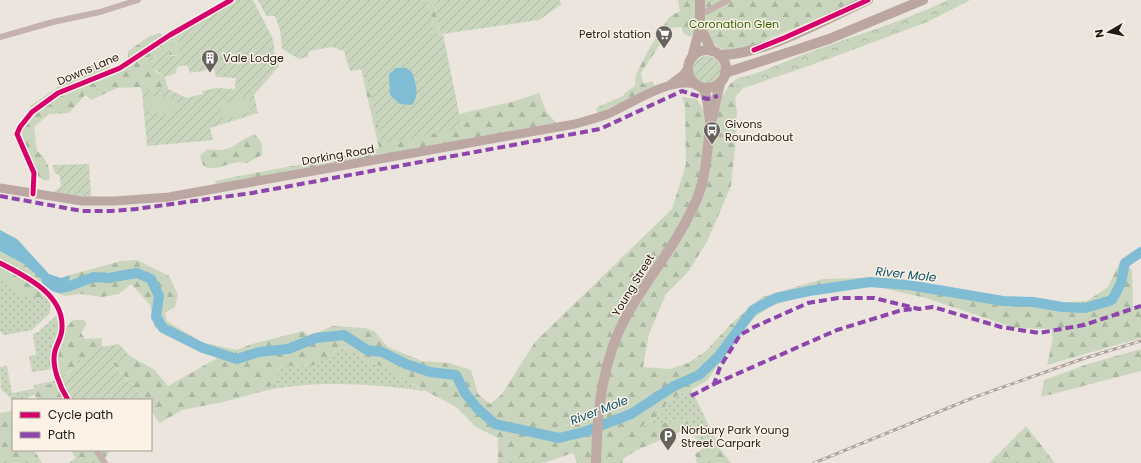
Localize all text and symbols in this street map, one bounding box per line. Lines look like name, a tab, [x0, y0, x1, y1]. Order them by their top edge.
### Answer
north arrow	[1089, 12, 1129, 52]
park label: Coronation Glen	[689, 16, 779, 32]
supermarket icon: Petrol station	[654, 24, 674, 49]
place label: Petrol station	[579, 26, 651, 42]
text: N	[1091, 28, 1108, 39]
building icon: Vale Lodge	[200, 48, 220, 73]
street label: Downs Lane	[55, 49, 121, 89]
place label: Vale Lodge	[223, 50, 284, 66]
place label: Givons Roundabout	[725, 116, 793, 145]
bus stop icon: Givons Roundabout	[702, 120, 722, 145]
street label: Dorking Road	[301, 141, 375, 169]
street label: Young Street	[608, 251, 658, 319]
water label: River Mole	[875, 262, 938, 286]
water label: River Mole	[568, 391, 631, 429]
legend	[12, 399, 152, 451]
text: Cycle path	[48, 406, 113, 423]
place label: Norbury Park Young Street Carpark	[681, 422, 789, 451]
text: Path	[48, 426, 75, 443]
parking icon: Norbury Park Young Street Carpark	[658, 426, 678, 451]

